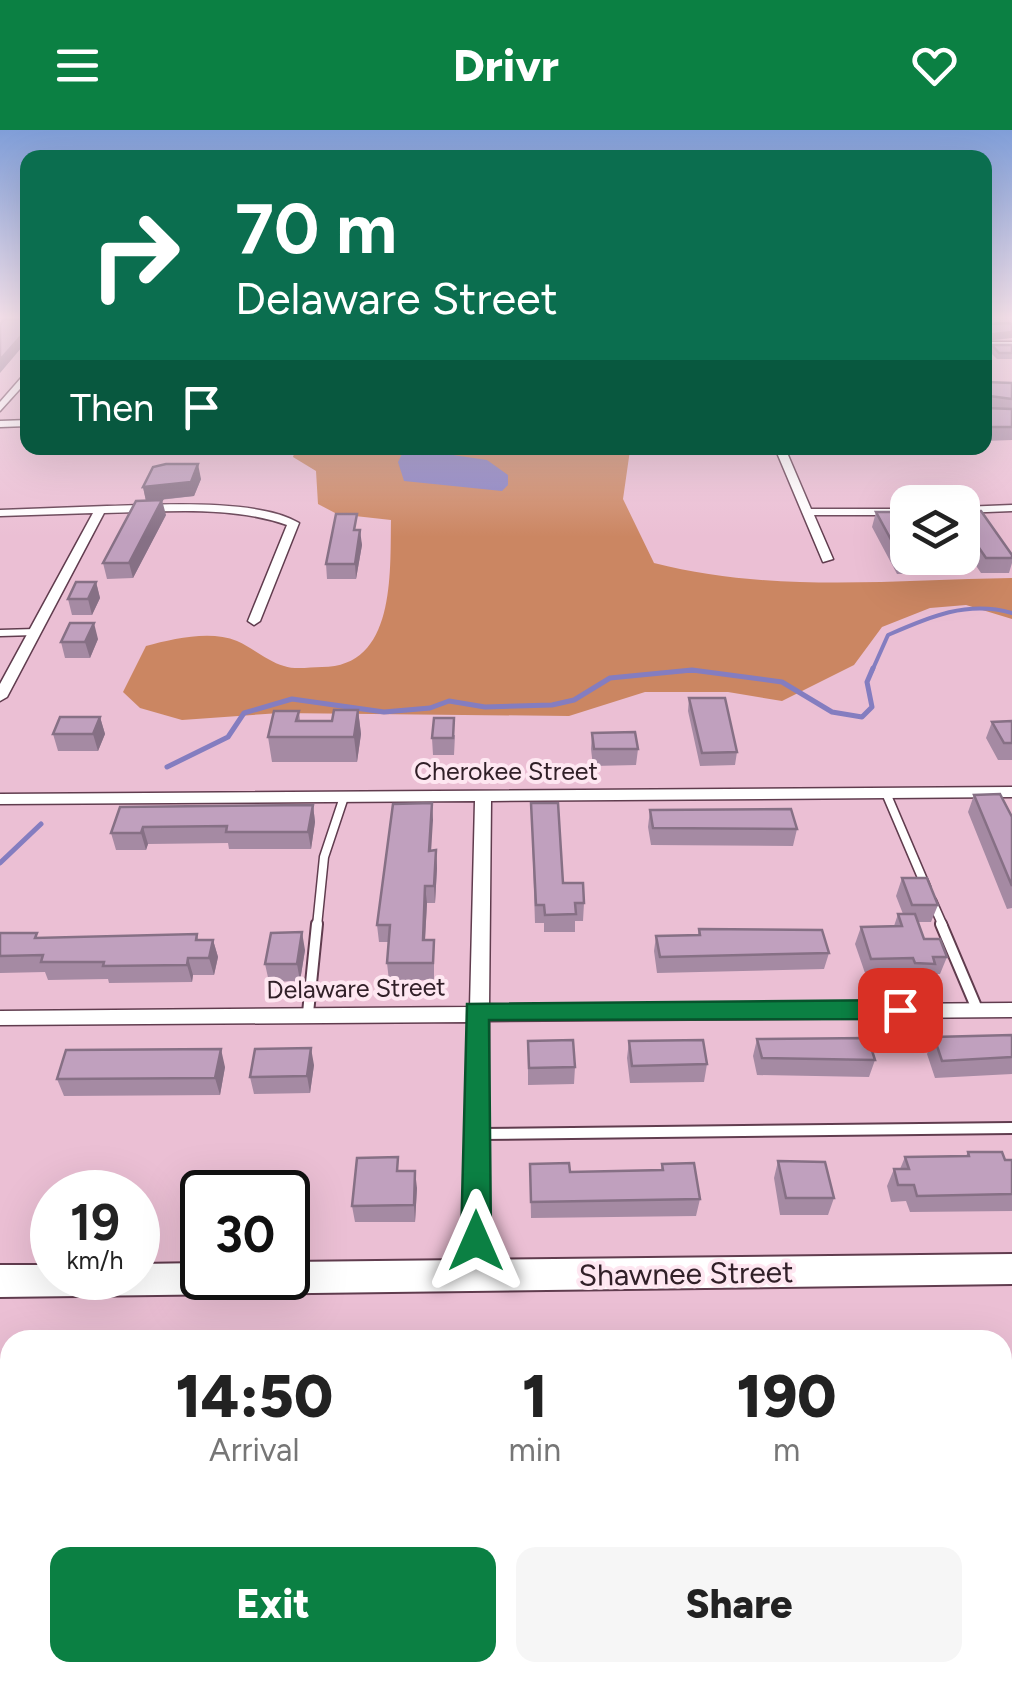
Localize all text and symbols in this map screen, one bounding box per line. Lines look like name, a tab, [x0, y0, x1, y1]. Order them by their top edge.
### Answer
icon: menu	[50, 38, 105, 93]
text: Drivr	[453, 38, 559, 92]
icon: heart	[907, 38, 962, 93]
text: 70 m	[235, 186, 397, 271]
icon: right	[70, 190, 200, 320]
text: Delaware Street	[235, 271, 558, 325]
icon: arrive	[174, 380, 229, 435]
text: Then	[70, 385, 154, 431]
map controls	[890, 485, 980, 575]
button: layers	[890, 485, 980, 575]
street label: Cherokee Street	[414, 756, 598, 786]
pin	[858, 968, 943, 1053]
street label: Delaware Street	[266, 971, 446, 1005]
icon: arrive	[873, 983, 928, 1038]
speed limit sign: 30	[180, 1170, 310, 1300]
position arrow	[424, 1189, 528, 1293]
text: 19	[70, 1192, 120, 1253]
text: km/h	[66, 1245, 124, 1275]
street label: Shawnee Street	[578, 1253, 794, 1294]
text: 14:50	[176, 1360, 333, 1432]
text: 1	[522, 1360, 548, 1432]
text: 190	[737, 1360, 836, 1432]
text: Arrival	[209, 1431, 299, 1469]
text: min	[509, 1431, 561, 1469]
text: m	[773, 1431, 800, 1469]
button: Exit	[50, 1547, 496, 1662]
button: Share	[516, 1547, 962, 1662]

